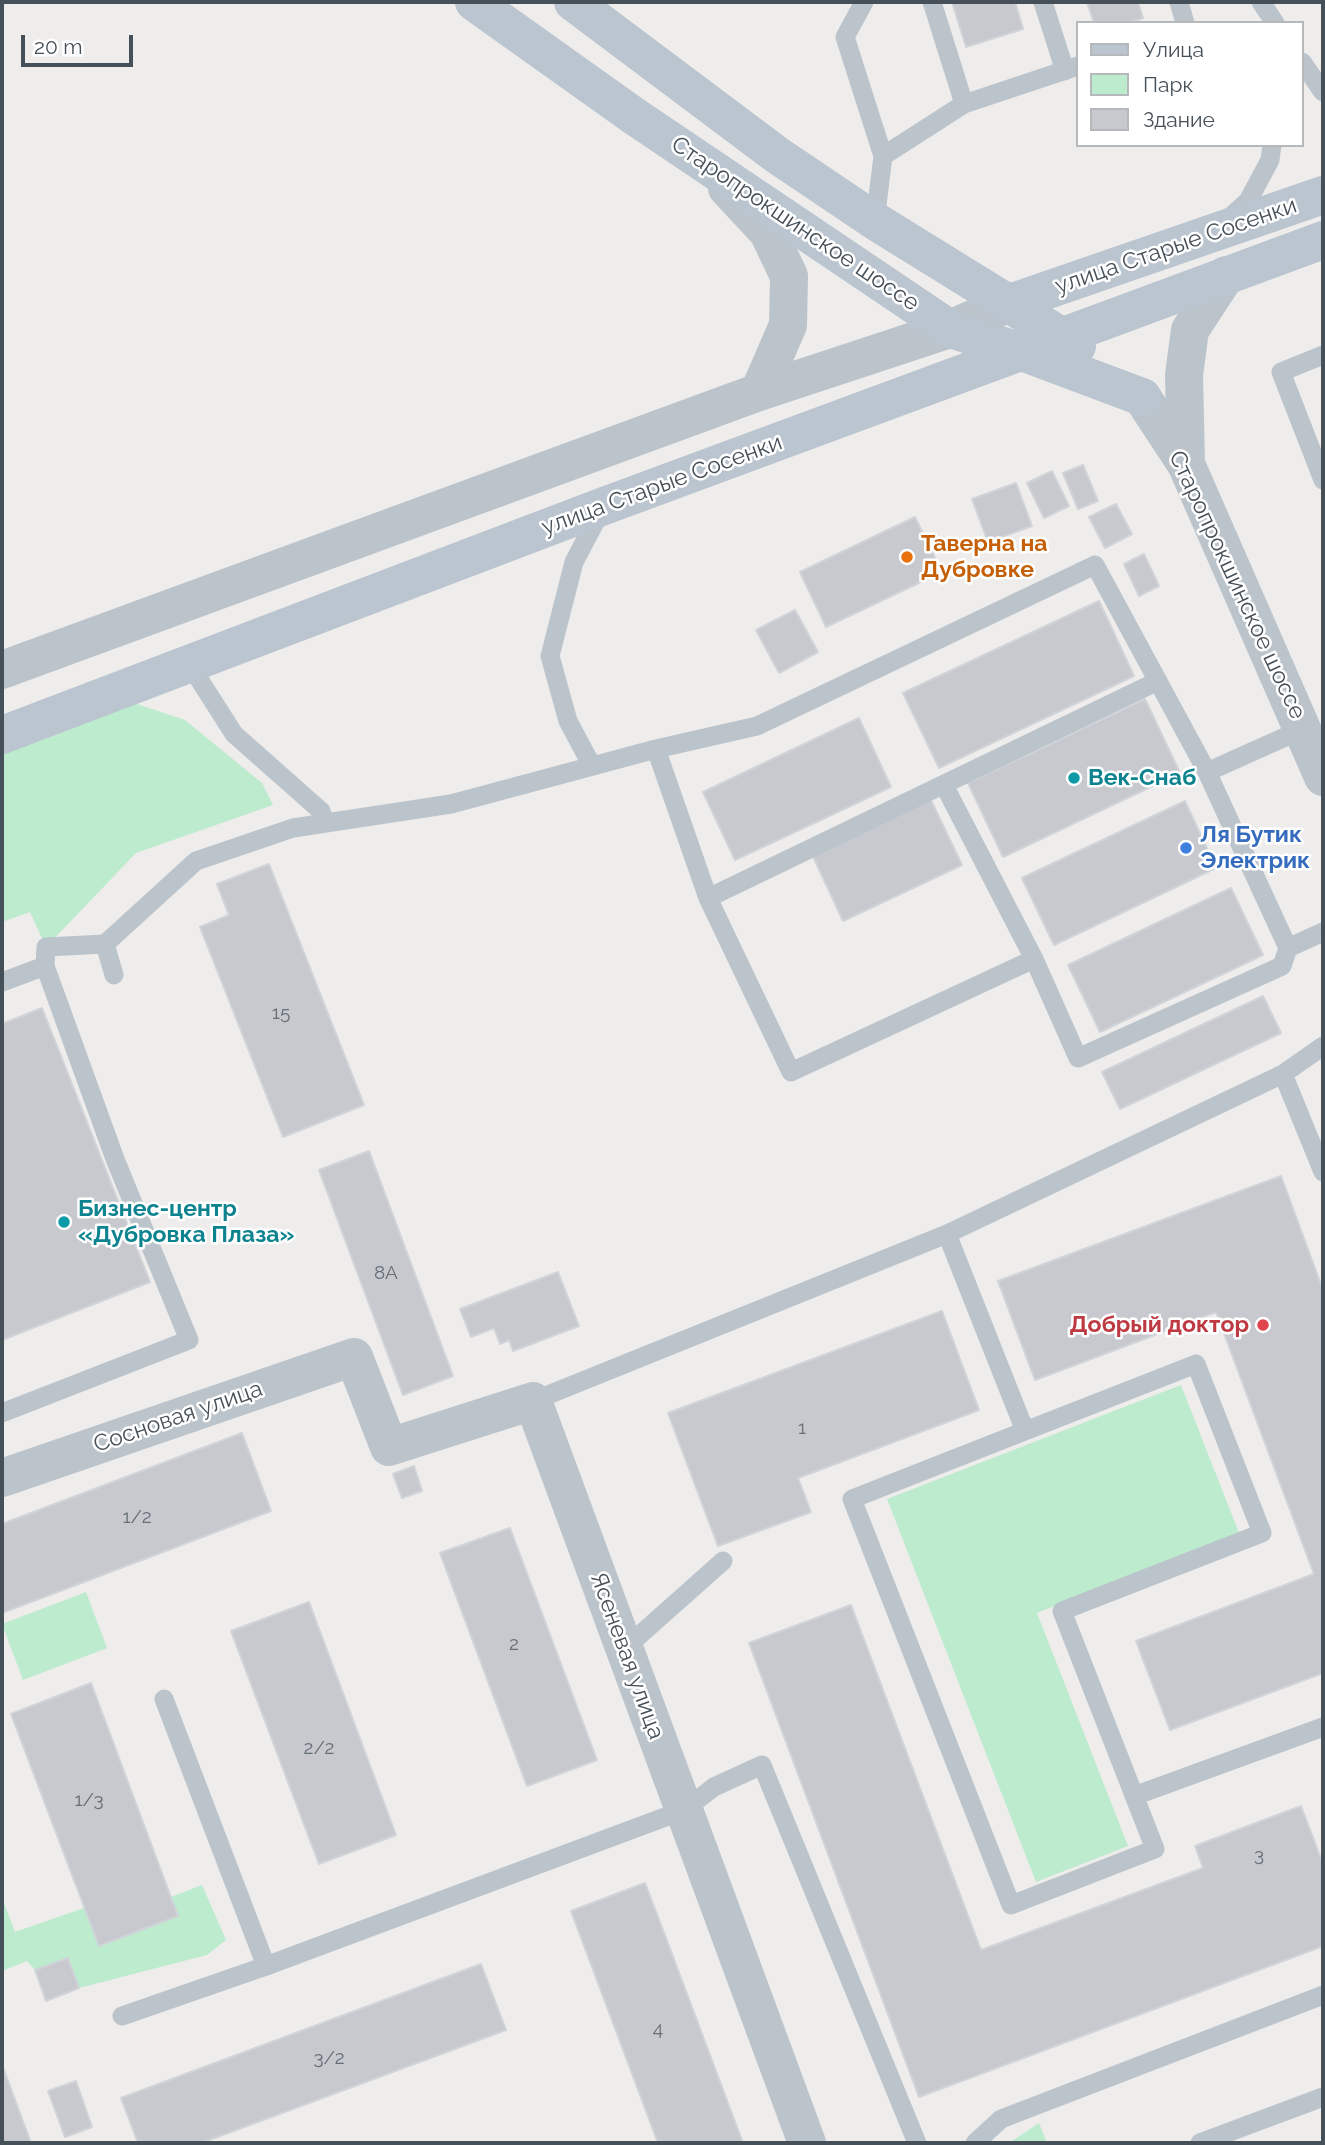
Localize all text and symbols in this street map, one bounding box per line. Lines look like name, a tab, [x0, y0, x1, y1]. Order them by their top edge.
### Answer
scale bar	[24, 21, 136, 65]
legend	[1076, 21, 1304, 147]
text: 20 m	[34, 34, 82, 59]
text: Улица	[1143, 37, 1204, 62]
text: Парк	[1143, 72, 1193, 97]
text: Здание	[1143, 107, 1215, 132]
street label: Старопрокшинское шоссе	[666, 131, 924, 317]
street label: улица Старые Сосенки	[1052, 192, 1300, 300]
street label: улица Старые Сосенки	[538, 429, 786, 541]
street label: Старопрокшинское шоссе	[1163, 446, 1311, 724]
place label: Таверна на Дубровке	[921, 530, 1048, 584]
marker: Таверна на Дубровке	[899, 549, 915, 565]
place label: Век-Снаб	[1088, 764, 1196, 792]
marker: Век-Снаб	[1066, 770, 1082, 786]
place label: Ля Бутик Электрик	[1200, 821, 1310, 875]
marker: Ля Бутик Электрик	[1178, 840, 1194, 856]
house number: 15	[272, 1002, 290, 1024]
place label: Бизнес-центр «Дубровка Плаза»	[78, 1195, 294, 1249]
marker: Бизнес-центр «Дубровка Плаза»	[56, 1214, 72, 1230]
house number: 8А	[374, 1262, 398, 1284]
place label: Добрый доктор	[1069, 1311, 1249, 1339]
marker: Добрый доктор	[1255, 1317, 1271, 1333]
street label: Сосновая улица	[90, 1375, 266, 1459]
house number: 1	[798, 1417, 806, 1439]
house number: 1/2	[122, 1506, 152, 1528]
street label: Ясеневая улица	[584, 1569, 670, 1743]
house number: 2	[509, 1633, 519, 1655]
house number: 2/2	[304, 1737, 334, 1759]
house number: 1/3	[74, 1789, 104, 1811]
house number: 3	[1254, 1844, 1264, 1866]
house number: 4	[653, 2018, 663, 2040]
house number: 3/2	[313, 2047, 345, 2069]

